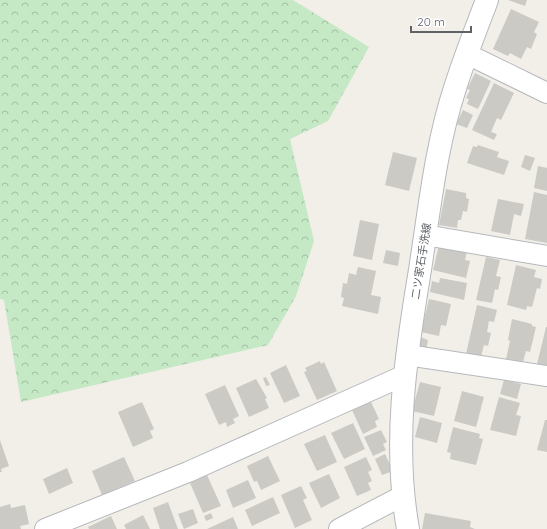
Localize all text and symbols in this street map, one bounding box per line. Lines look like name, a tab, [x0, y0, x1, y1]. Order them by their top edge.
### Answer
scale bar	[411, 8, 471, 34]
text: 20 m	[417, 14, 445, 29]
street label: 二ツ家石手洗線	[408, 222, 434, 300]

